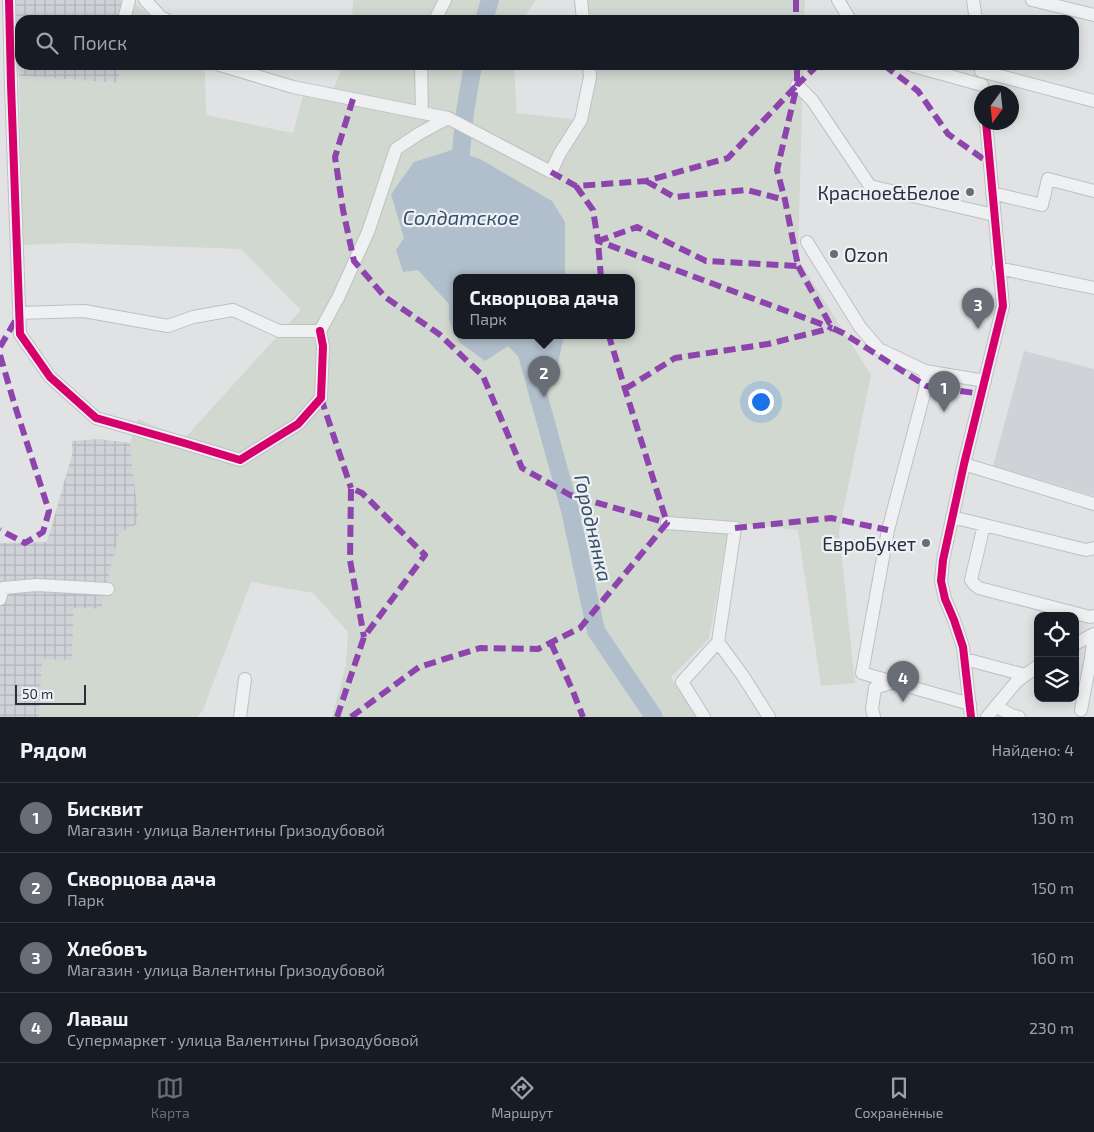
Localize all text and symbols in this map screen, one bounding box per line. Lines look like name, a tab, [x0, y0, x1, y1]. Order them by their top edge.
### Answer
search box	[15, 15, 1079, 70]
icon: search	[33, 29, 61, 57]
text: Поиск	[73, 31, 127, 54]
north arrow	[974, 85, 1019, 130]
place label: Красное&Белое	[817, 181, 960, 204]
marker: Красное&Белое	[964, 186, 976, 198]
water label: Солдатское	[403, 205, 519, 229]
place label: Ozon	[844, 243, 888, 266]
marker: Ozon	[828, 248, 840, 260]
popup	[453, 274, 635, 339]
text: Скворцова дача	[469, 286, 619, 309]
pin: 3	[962, 288, 994, 329]
text: Парк	[469, 309, 507, 328]
pin: 2	[528, 356, 560, 397]
pin: 1	[928, 371, 960, 412]
your location	[748, 389, 774, 415]
water label: Городнянка	[570, 472, 618, 584]
place label: ЕвроБукет	[822, 532, 916, 556]
marker: ЕвроБукет	[920, 537, 932, 549]
map controls	[1034, 612, 1079, 702]
button: locate	[1034, 612, 1079, 657]
button: layers	[1034, 657, 1079, 702]
pin: 4	[887, 661, 919, 702]
scale bar	[15, 682, 86, 705]
text: 50 m	[22, 685, 53, 702]
text: Рядом	[20, 737, 87, 762]
text: Найдено: 4	[991, 740, 1074, 759]
text: Бисквит	[67, 797, 143, 820]
text: 1	[33, 808, 39, 827]
text: 130 m	[1032, 808, 1074, 827]
text: Магазин · улица Валентины Гризодубовой	[67, 820, 385, 839]
text: Скворцова дача	[67, 867, 216, 890]
text: 2	[31, 878, 41, 897]
text: 150 m	[1032, 878, 1074, 897]
text: Парк	[67, 890, 104, 909]
text: Хлебовъ	[67, 937, 147, 960]
text: 3	[31, 948, 41, 967]
text: 160 m	[1031, 948, 1074, 967]
text: Магазин · улица Валентины Гризодубовой	[67, 960, 385, 979]
text: Лаваш	[67, 1007, 129, 1030]
text: 4	[31, 1018, 41, 1037]
text: 230 m	[1029, 1018, 1074, 1037]
text: Супермаркет · улица Валентины Гризодубовой	[67, 1030, 419, 1049]
tab: Карта	[151, 1074, 190, 1121]
tab: Маршрут	[491, 1074, 553, 1121]
tab: Сохранённые	[855, 1074, 943, 1121]

